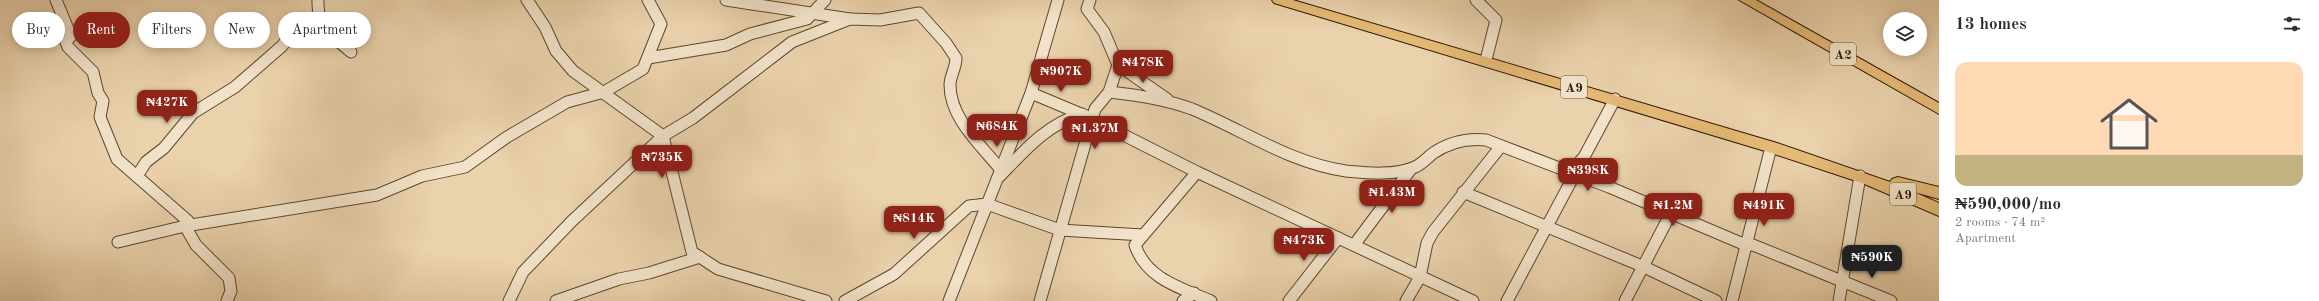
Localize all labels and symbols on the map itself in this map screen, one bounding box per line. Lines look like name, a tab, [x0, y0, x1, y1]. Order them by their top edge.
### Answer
road number: A2	[1830, 43, 1856, 65]
pin: ₦478K	[1115, 50, 1171, 84]
pin: ₦907K	[1033, 59, 1089, 93]
road number: A9	[1561, 76, 1587, 98]
pin: ₦427K	[139, 90, 195, 124]
pin: ₦684K	[969, 114, 1025, 148]
pin: ₦1.37M	[1062, 116, 1128, 150]
pin: ₦735K	[634, 145, 690, 179]
pin: ₦398K	[1560, 158, 1616, 192]
pin: ₦1.43M	[1359, 180, 1425, 214]
road number: A9	[1890, 183, 1916, 205]
pin: ₦1.2M	[1645, 193, 1701, 227]
pin: ₦491K	[1736, 193, 1792, 227]
pin: ₦814K	[886, 206, 942, 240]
pin: ₦473K	[1276, 228, 1332, 262]
pin: ₦590K	[1844, 245, 1900, 279]

